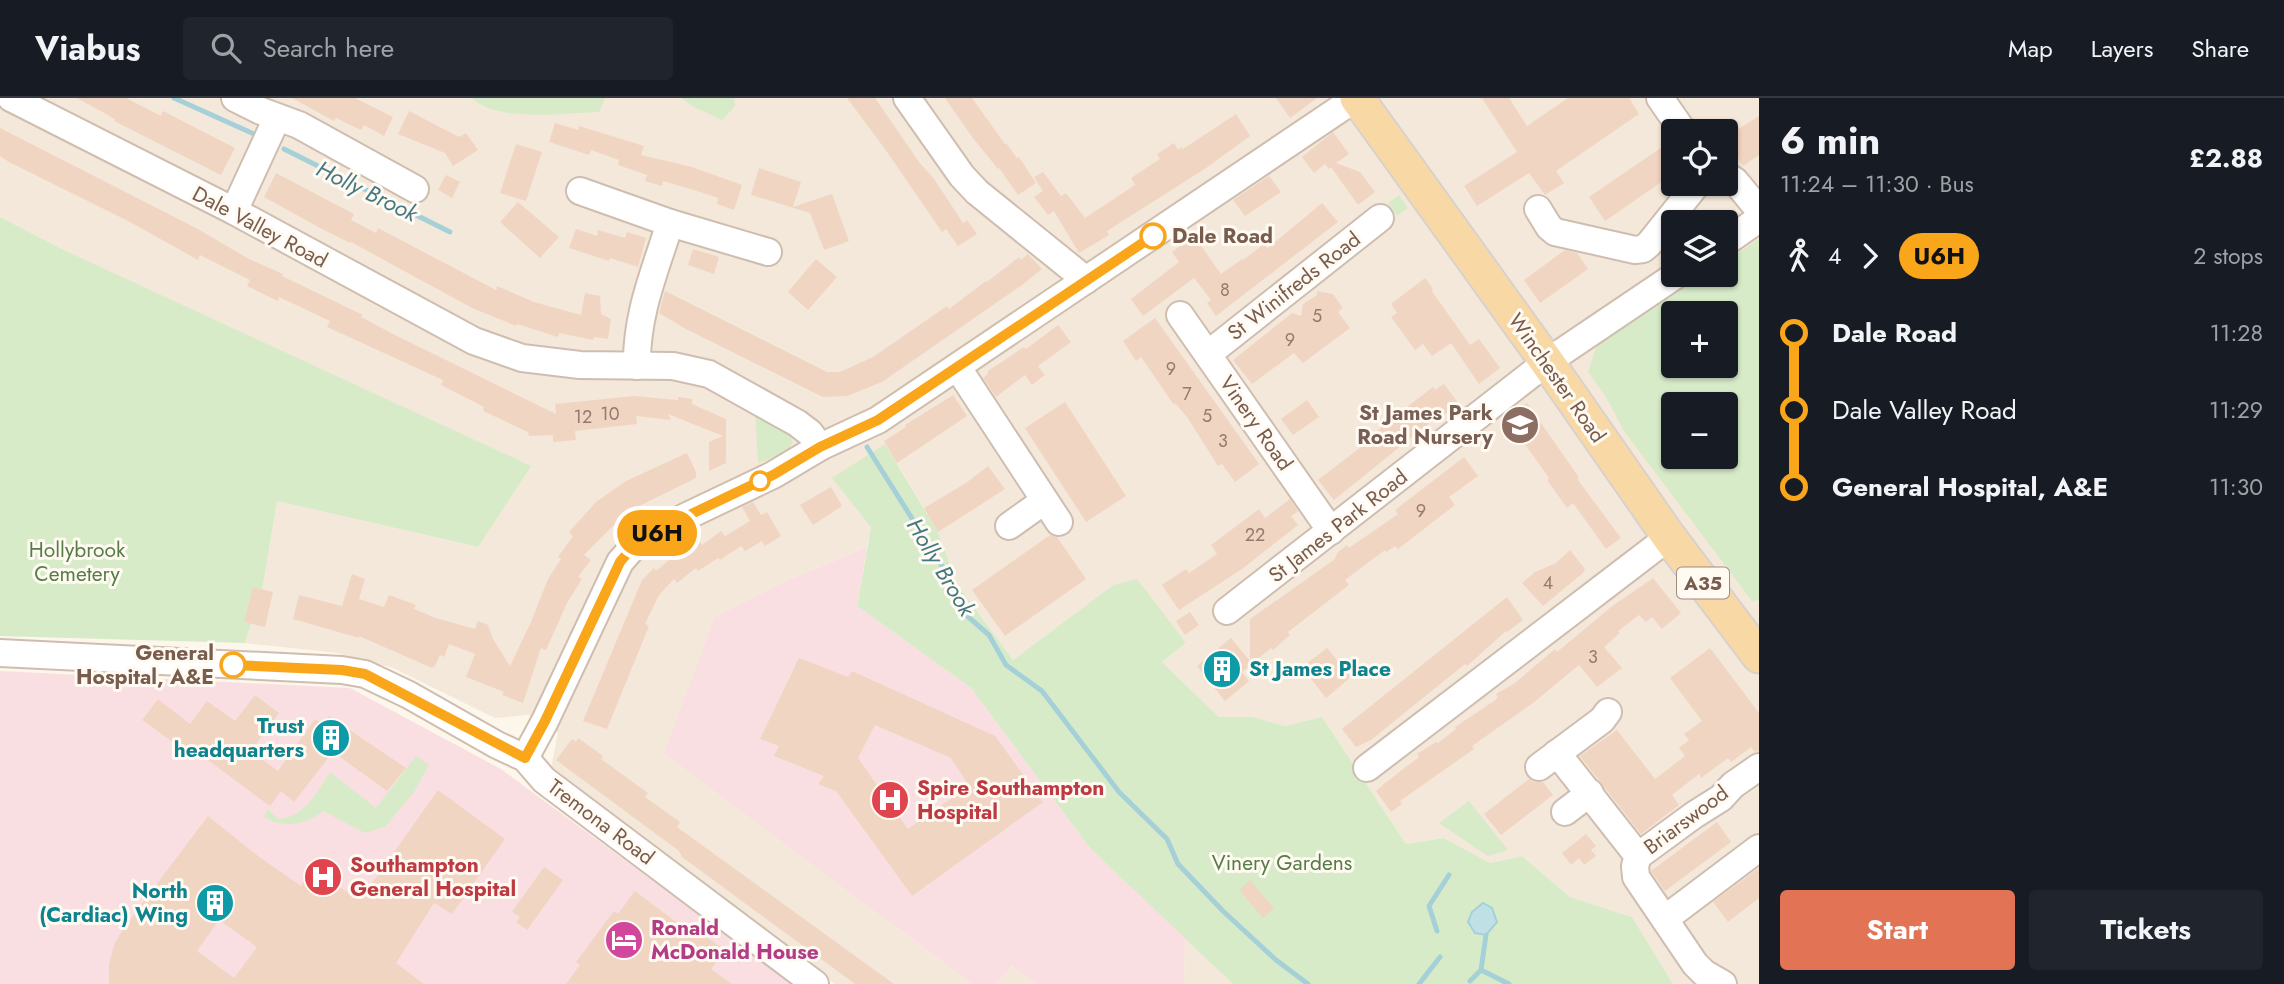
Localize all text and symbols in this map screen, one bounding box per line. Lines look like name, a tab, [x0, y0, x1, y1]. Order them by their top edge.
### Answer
search box	[183, 17, 673, 80]
text: Viabus	[35, 25, 141, 72]
icon: search	[207, 29, 245, 67]
text: Search here	[263, 29, 394, 67]
text: Map	[2008, 31, 2053, 66]
text: Layers	[2091, 31, 2153, 66]
text: Share	[2191, 31, 2249, 66]
text: 6 min	[1780, 113, 1880, 168]
map controls	[1661, 119, 1738, 469]
button: locate	[1661, 119, 1738, 196]
text: £2.88	[2189, 139, 2263, 177]
water label: Holly Brook	[311, 152, 425, 231]
text: 11:24 – 11:30 · Bus	[1780, 167, 1974, 201]
street label: Dale Valley Road	[187, 179, 333, 275]
button: layers	[1661, 210, 1738, 287]
place label: Dale Road	[1172, 221, 1273, 251]
marker: Dale Road	[1140, 223, 1166, 249]
street label: St Winifreds Road	[1221, 225, 1367, 347]
icon: walk	[1780, 237, 1818, 275]
icon: forward	[1851, 237, 1889, 275]
text: U6H	[1913, 238, 1965, 273]
text: 4	[1828, 239, 1841, 273]
text: 2 stops	[2193, 239, 2263, 273]
house number: 8	[1220, 277, 1230, 303]
button: +	[1661, 301, 1738, 378]
house number: 5	[1312, 303, 1322, 329]
street label: Winchester Road	[1501, 307, 1613, 449]
text: Dale Road	[1832, 314, 1957, 352]
text: 11:28	[2210, 316, 2263, 350]
house number: 9	[1285, 327, 1295, 353]
house number: 9	[1166, 356, 1176, 382]
street label: Vinery Road	[1212, 369, 1300, 477]
house number: 7	[1182, 381, 1192, 407]
text: Dale Valley Road	[1832, 391, 2017, 429]
button: −	[1661, 392, 1738, 469]
text: 11:29	[2209, 393, 2263, 427]
place label: St James Park Road Nursery	[1357, 398, 1494, 452]
house number: 10	[601, 401, 620, 427]
house number: 5	[1202, 403, 1212, 429]
house number: 12	[574, 404, 592, 430]
school or university icon: St James Park Road Nursery	[1499, 404, 1541, 446]
house number: 3	[1218, 428, 1228, 454]
street label: St James Park Road	[1262, 462, 1414, 590]
text: General Hospital, A&E	[1832, 468, 2108, 506]
text: 11:30	[2209, 470, 2263, 504]
unlabelled marker	[750, 471, 770, 491]
house number: 9	[1416, 498, 1426, 524]
line badge: U6H	[617, 510, 697, 556]
water label: Holly Brook	[898, 511, 984, 624]
text: U6H	[631, 515, 683, 550]
house number: 22	[1245, 522, 1265, 548]
park label: Hollybrook Cemetery	[29, 535, 126, 589]
road number: A35	[1677, 568, 1729, 598]
house number: 4	[1543, 570, 1553, 596]
place label: General Hospital, A&E	[76, 638, 214, 692]
house number: 3	[1588, 644, 1598, 670]
building icon: St James Place	[1201, 648, 1243, 690]
marker: General Hospital, A&E	[220, 652, 246, 678]
place label: St James Place	[1249, 654, 1391, 684]
place label: Trust headquarters	[174, 711, 304, 765]
building icon: Trust headquarters	[310, 717, 352, 759]
street label: Tremona Road	[542, 772, 660, 872]
place label: Spire Southampton Hospital	[917, 773, 1104, 827]
street label: Briarswood	[1637, 778, 1735, 862]
hospital icon: Spire Southampton Hospital	[869, 779, 911, 821]
park label: Vinery Gardens	[1212, 848, 1352, 878]
place label: Southampton General Hospital	[350, 850, 516, 904]
hospital icon: Southampton General Hospital	[302, 856, 344, 898]
place label: North (Cardiac) Wing	[39, 876, 188, 930]
building icon: North (Cardiac) Wing	[194, 882, 236, 924]
button: Start	[1780, 890, 2015, 970]
button: Tickets	[2029, 890, 2263, 970]
place label: Ronald McDonald House	[651, 913, 819, 967]
hotel icon: Ronald McDonald House	[603, 919, 645, 961]

